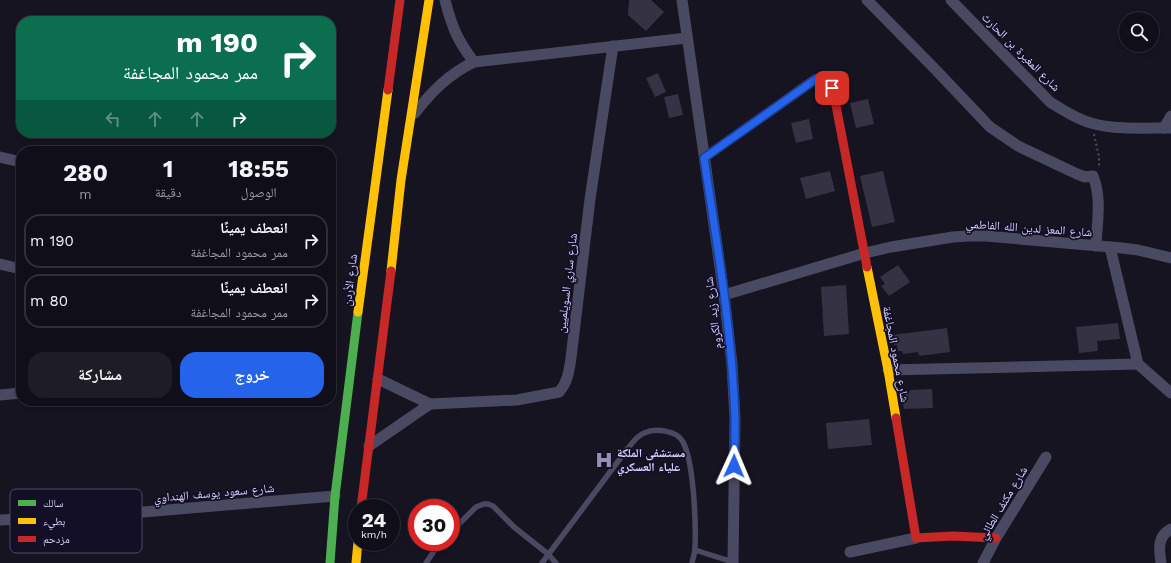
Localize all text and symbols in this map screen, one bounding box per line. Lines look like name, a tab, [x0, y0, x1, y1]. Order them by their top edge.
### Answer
street label: شارع المغيرة بن الحارث	[978, 10, 1063, 95]
map controls	[1119, 12, 1159, 52]
button: search	[1119, 12, 1159, 52]
text: 190 m	[176, 26, 258, 59]
icon: right	[272, 32, 324, 84]
text: ممر محمود المجاغفة	[123, 62, 258, 83]
pin	[815, 71, 849, 105]
icon: arrive	[821, 77, 843, 99]
icon: left	[102, 108, 124, 130]
icon: ahead	[144, 108, 166, 130]
icon: ahead	[186, 108, 208, 130]
icon: right	[228, 108, 250, 130]
text: 1	[163, 155, 173, 183]
text: 18:55	[228, 155, 289, 183]
text: 280	[63, 159, 108, 187]
text: دقيقة	[155, 185, 181, 200]
text: الوصول	[241, 185, 277, 200]
text: m	[79, 187, 92, 202]
street label: شارع المعز لدين الله الفاطمي	[965, 217, 1093, 242]
text: انعطف يمينًا	[220, 219, 288, 237]
icon: right	[300, 230, 322, 252]
text: 190 m	[30, 232, 74, 250]
street label: شارع ساري السويلميين	[554, 232, 583, 334]
text: ممر محمود المجاغفة	[191, 245, 288, 260]
street label: شارع الأردن	[340, 253, 361, 307]
street label: شارع زيد الكروم	[702, 276, 725, 350]
text: انعطف يمينًا	[220, 279, 288, 297]
icon: right	[300, 290, 322, 312]
text: 80 m	[30, 292, 68, 310]
text: ممر محمود المجاغفة	[191, 305, 288, 320]
street label: شارع محمود المجاغفة	[879, 305, 912, 403]
button: مشاركة	[28, 352, 172, 398]
button: خروج	[180, 352, 324, 398]
position arrow	[713, 445, 755, 487]
place label: مستشفى الملكة علياء العسكري	[617, 446, 686, 477]
hospital icon: مستشفى الملكة علياء العسكري	[594, 450, 614, 470]
street label: شارع مكنف الطائي	[976, 464, 1033, 544]
street label: شارع سعود يوسف الهنداوي	[153, 481, 275, 508]
legend	[10, 489, 142, 553]
text: سالك	[43, 497, 63, 510]
speed limit sign: 30	[408, 499, 460, 551]
text: 24	[362, 508, 386, 532]
text: بطيء	[43, 515, 65, 530]
text: km/h	[361, 529, 387, 540]
text: مزدحم	[43, 533, 70, 547]

